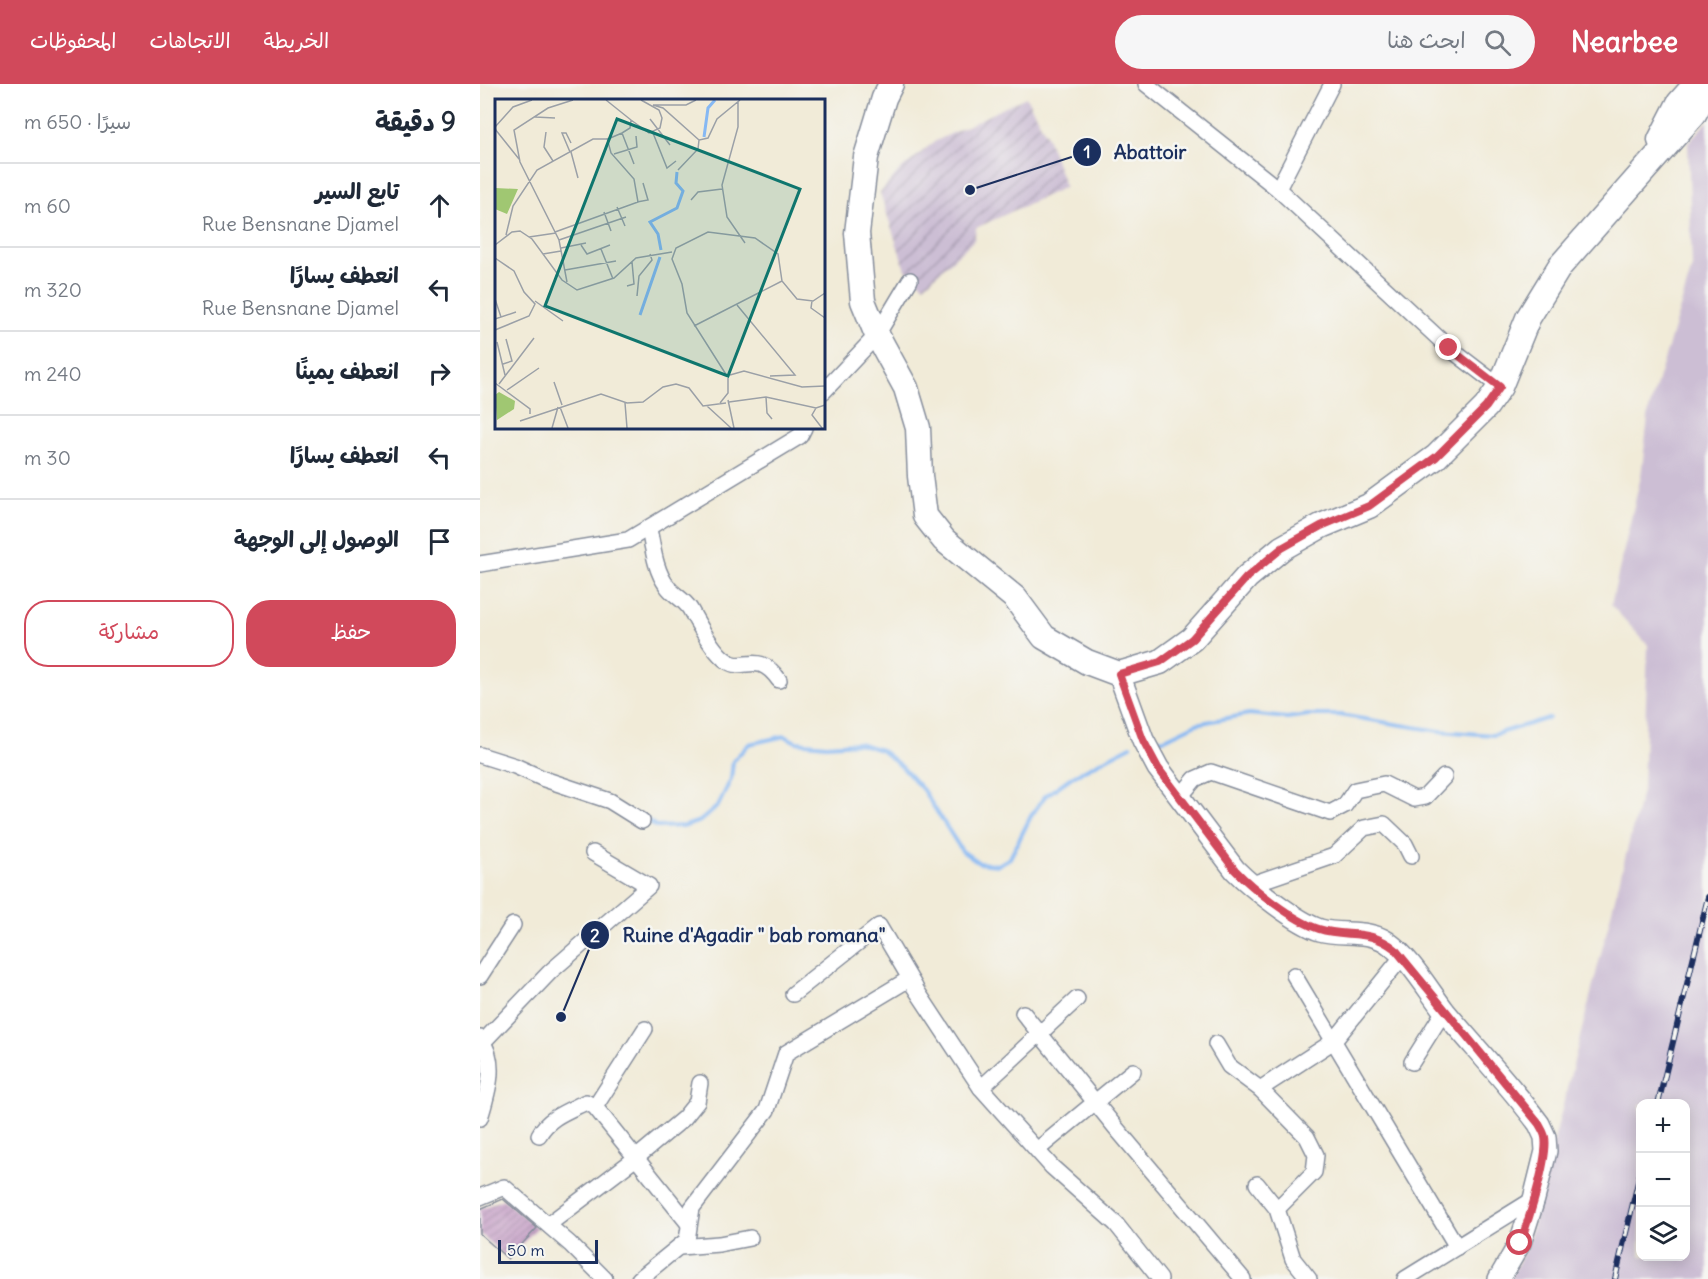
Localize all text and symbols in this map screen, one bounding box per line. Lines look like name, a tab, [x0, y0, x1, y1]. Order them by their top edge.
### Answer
search box	[1115, 15, 1535, 69]
text: Nearbee	[1571, 24, 1678, 60]
text: ابحث هنا	[1387, 26, 1466, 54]
icon: search	[1481, 26, 1514, 59]
text: المحفوظات	[30, 27, 116, 54]
text: الاتجاهات	[149, 27, 231, 54]
text: الخريطة	[264, 27, 329, 54]
inset map	[495, 99, 825, 429]
text: 9 دقيقة	[375, 105, 456, 138]
text: سيرًا · 650 m	[24, 109, 131, 134]
callout: Abattoir	[1072, 133, 1199, 171]
text: Abattoir	[1114, 139, 1187, 164]
text: 1	[1083, 140, 1091, 163]
text: تابع السير	[315, 177, 399, 205]
icon: ahead	[423, 189, 456, 222]
text: 60 m	[24, 193, 71, 218]
text: Rue Bensnane Djamel	[202, 211, 399, 236]
text: انعطف يسارًا	[290, 261, 399, 289]
icon: left	[423, 273, 456, 306]
text: 320 m	[24, 277, 82, 302]
text: Rue Bensnane Djamel	[202, 295, 399, 320]
route end	[1435, 334, 1461, 360]
text: انعطف يمينًا	[296, 357, 399, 385]
icon: right	[423, 357, 456, 390]
text: 240 m	[24, 361, 82, 386]
text: انعطف يسارًا	[290, 441, 399, 469]
icon: left	[423, 441, 456, 474]
text: 30 m	[24, 445, 71, 470]
text: الوصول إلى الوجهة	[234, 525, 399, 553]
icon: arrive	[423, 525, 456, 558]
button: مشاركة	[24, 600, 234, 667]
button: حفظ	[246, 600, 456, 667]
callout: Ruine d'Agadir " bab romana"	[580, 916, 898, 954]
text: Ruine d'Agadir " bab romana"	[622, 922, 886, 947]
text: 2	[590, 924, 600, 947]
map controls	[1636, 1099, 1690, 1261]
button: +	[1636, 1099, 1690, 1153]
button: −	[1636, 1153, 1690, 1207]
button: layers	[1636, 1207, 1690, 1261]
route start	[1506, 1229, 1532, 1255]
scale bar	[498, 1237, 598, 1264]
text: 50 m	[507, 1240, 545, 1260]

